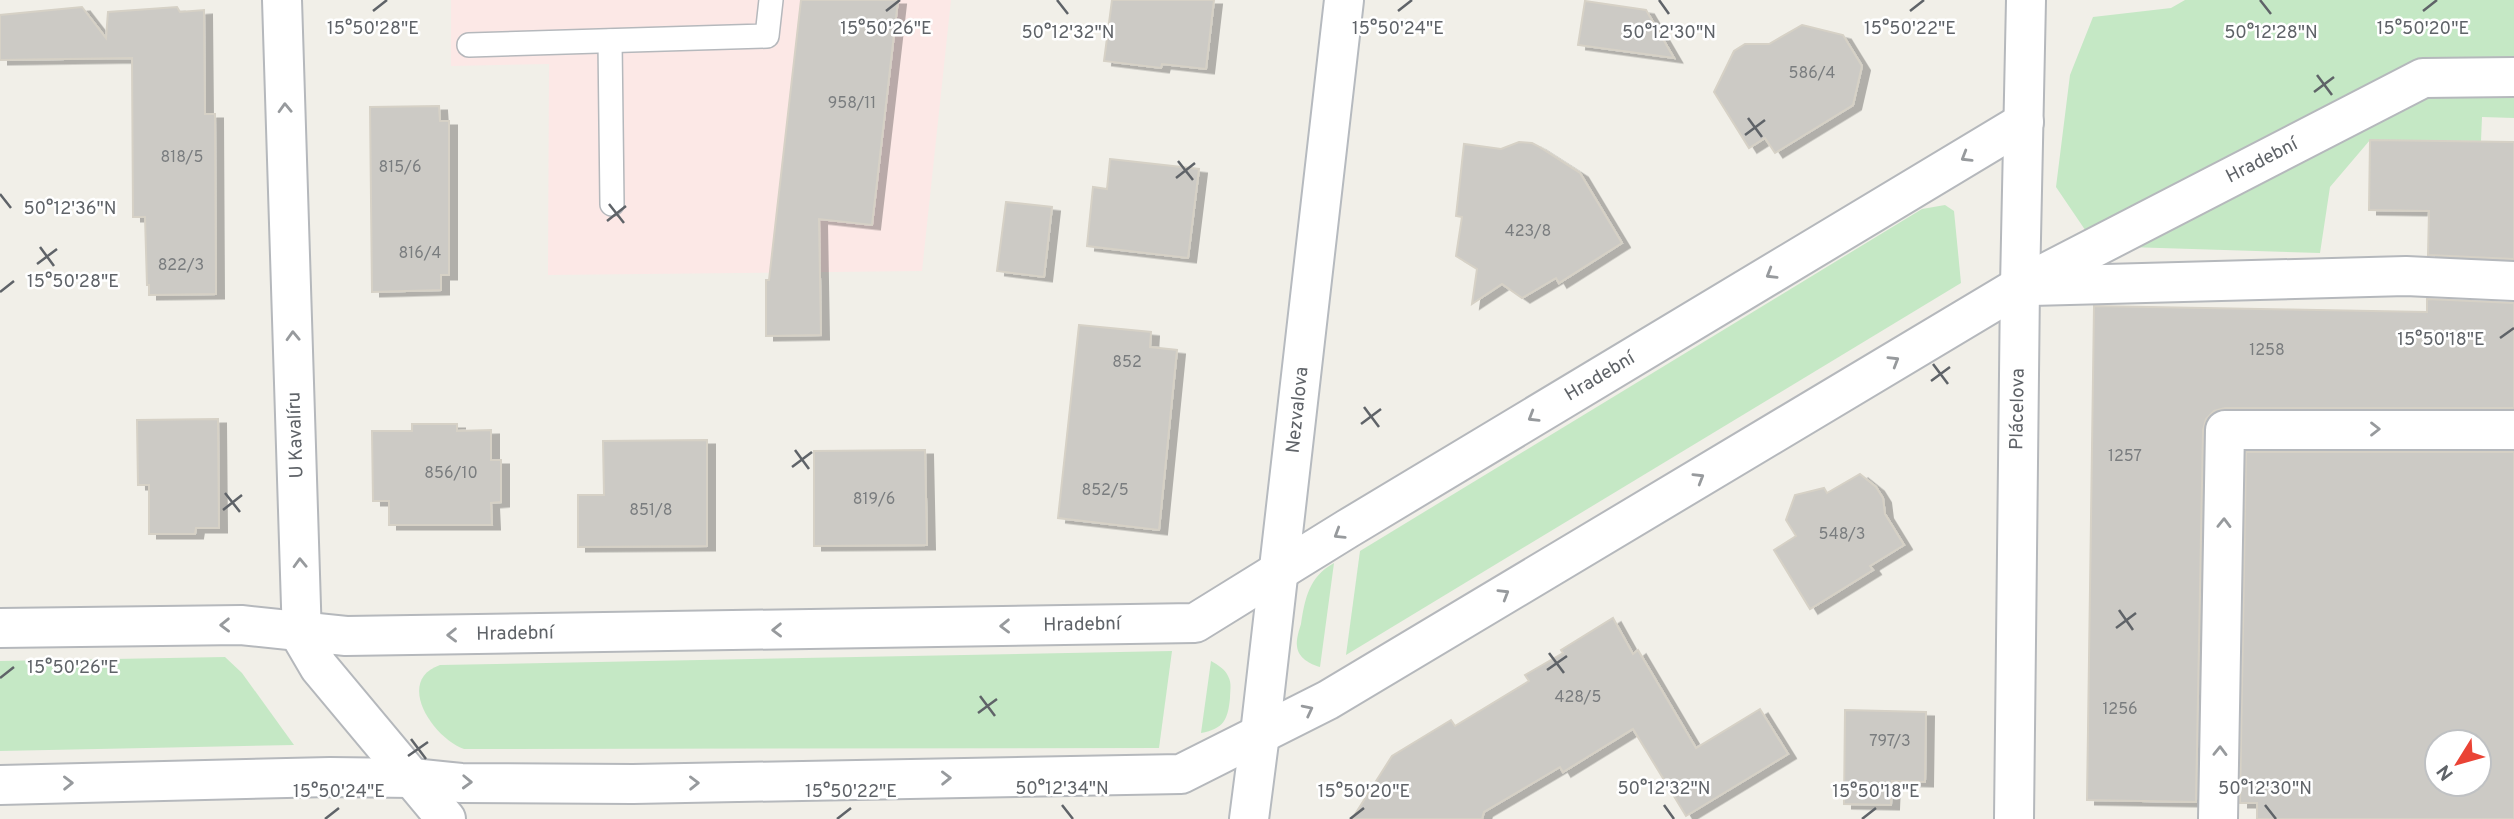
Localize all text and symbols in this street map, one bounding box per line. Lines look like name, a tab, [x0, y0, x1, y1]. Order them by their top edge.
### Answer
text: 15°50'28"E	[327, 18, 419, 41]
text: 15°50'26"E	[840, 18, 932, 41]
text: 15°50'24"E	[1352, 18, 1444, 41]
text: 15°50'22"E	[1864, 18, 1956, 41]
text: 15°50'20"E	[2377, 18, 2469, 41]
text: 50°12'32"N	[1021, 22, 1115, 45]
text: 50°12'30"N	[1622, 22, 1716, 45]
text: 50°12'28"N	[2224, 22, 2318, 45]
house number: 586/4	[1788, 64, 1836, 84]
house number: 958/11	[828, 94, 876, 114]
one-way arrow	[278, 102, 293, 113]
street label: Hradební	[2222, 132, 2304, 189]
house number: 818/5	[161, 148, 203, 168]
one-way arrow	[1960, 149, 1973, 162]
house number: 815/6	[378, 158, 422, 178]
text: 50°12'36"N	[23, 198, 117, 221]
house number: 423/8	[1505, 222, 1551, 242]
house number: 816/4	[398, 244, 442, 264]
house number: 822/3	[158, 256, 204, 276]
one-way arrow	[1765, 266, 1778, 279]
text: 15°50'28"E	[27, 271, 119, 294]
text: 15°50'18"E	[2397, 329, 2485, 352]
one-way arrow	[285, 330, 300, 341]
house number: 1258	[2249, 341, 2285, 361]
street label: Hradební	[1561, 346, 1641, 407]
house number: 852	[1112, 353, 1142, 373]
one-way arrow	[1887, 356, 1900, 369]
street label: Nezvalova	[1282, 365, 1314, 455]
street label: Plácelova	[2005, 368, 2031, 450]
street label: U Kavalíru	[282, 391, 310, 479]
one-way arrow	[1528, 408, 1541, 421]
one-way arrow	[2370, 421, 2380, 437]
house number: 1257	[2108, 447, 2142, 467]
house number: 856/10	[424, 464, 478, 484]
one-way arrow	[1691, 473, 1704, 486]
house number: 852/5	[1081, 481, 1129, 501]
house number: 819/6	[853, 490, 895, 510]
house number: 851/8	[629, 501, 673, 521]
one-way arrow	[2216, 518, 2232, 528]
one-way arrow	[1333, 525, 1346, 538]
house number: 548/3	[1819, 525, 1865, 545]
one-way arrow	[293, 557, 308, 568]
one-way arrow	[1496, 590, 1509, 603]
street label: Hradební	[1043, 612, 1123, 638]
one-way arrow	[219, 617, 230, 633]
one-way arrow	[999, 618, 1009, 634]
street label: Hradební	[476, 621, 556, 647]
one-way arrow	[771, 622, 782, 637]
one-way arrow	[446, 627, 457, 642]
text: 15°50'26"E	[27, 657, 119, 680]
house number: 428/5	[1555, 688, 1601, 708]
house number: 1256	[2102, 700, 2138, 720]
one-way arrow	[1300, 704, 1313, 718]
north arrow	[2423, 728, 2493, 798]
house number: 797/3	[1869, 732, 1911, 752]
one-way arrow	[2212, 745, 2228, 756]
text: N	[2432, 759, 2460, 785]
one-way arrow	[941, 771, 952, 786]
one-way arrow	[462, 775, 473, 790]
one-way arrow	[689, 775, 700, 790]
one-way arrow	[63, 776, 74, 791]
text: 50°12'34"N	[1015, 778, 1109, 801]
text: 50°12'32"N	[1617, 778, 1711, 801]
text: 50°12'30"N	[2218, 778, 2312, 801]
text: 15°50'24"E	[293, 781, 385, 804]
text: 15°50'22"E	[805, 781, 897, 804]
text: 15°50'20"E	[1318, 781, 1410, 804]
text: 15°50'18"E	[1832, 781, 1920, 804]

